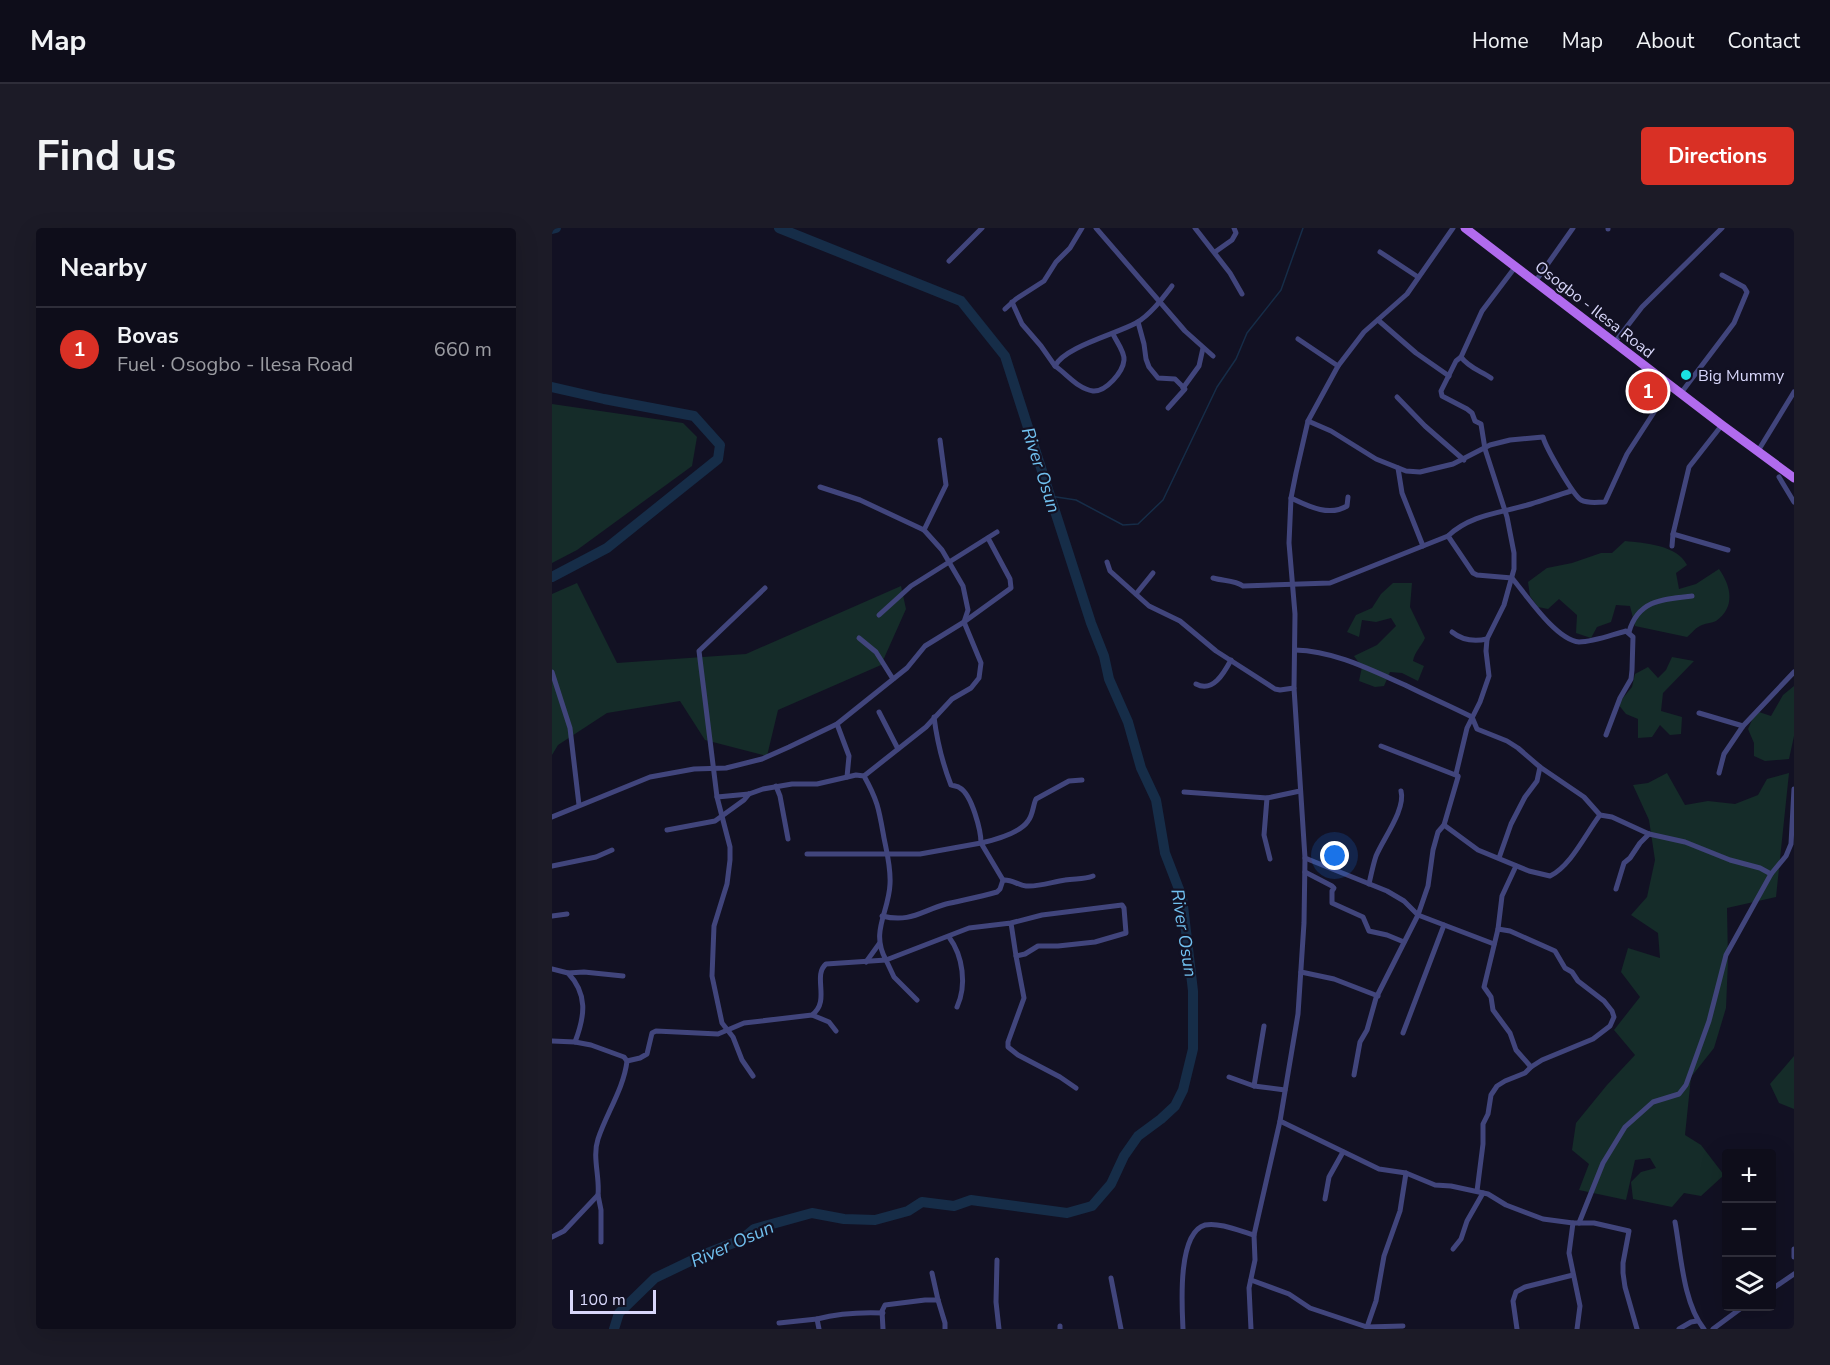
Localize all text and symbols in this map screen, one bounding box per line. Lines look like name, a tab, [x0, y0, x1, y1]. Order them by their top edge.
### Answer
text: Map	[30, 22, 86, 60]
text: Home	[1472, 27, 1529, 55]
text: Map	[1562, 27, 1603, 55]
text: About	[1636, 27, 1694, 55]
text: Contact	[1727, 27, 1800, 55]
button: Directions	[1641, 127, 1794, 185]
text: Find us	[36, 128, 176, 185]
text: Nearby	[60, 250, 147, 285]
street label: Osogbo - Ilesa Road	[1530, 256, 1659, 363]
text: Bovas	[117, 321, 179, 351]
text: 1	[74, 336, 86, 363]
text: 660 m	[434, 336, 492, 363]
text: Fuel · Osogbo - Ilesa Road	[117, 351, 353, 378]
place label: Big Mummy	[1698, 365, 1785, 387]
pin: 1	[1628, 368, 1668, 414]
marker: Big Mummy	[1679, 368, 1693, 382]
water label: River Osun	[1016, 424, 1066, 516]
your location	[1320, 841, 1349, 870]
water label: River Osun	[1165, 887, 1203, 979]
map controls	[1722, 1149, 1776, 1311]
button: +	[1722, 1149, 1776, 1203]
button: −	[1722, 1203, 1776, 1257]
water label: River Osun	[687, 1215, 777, 1273]
button: layers	[1722, 1257, 1776, 1311]
scale bar	[570, 1287, 656, 1314]
text: 100 m	[579, 1289, 626, 1311]

